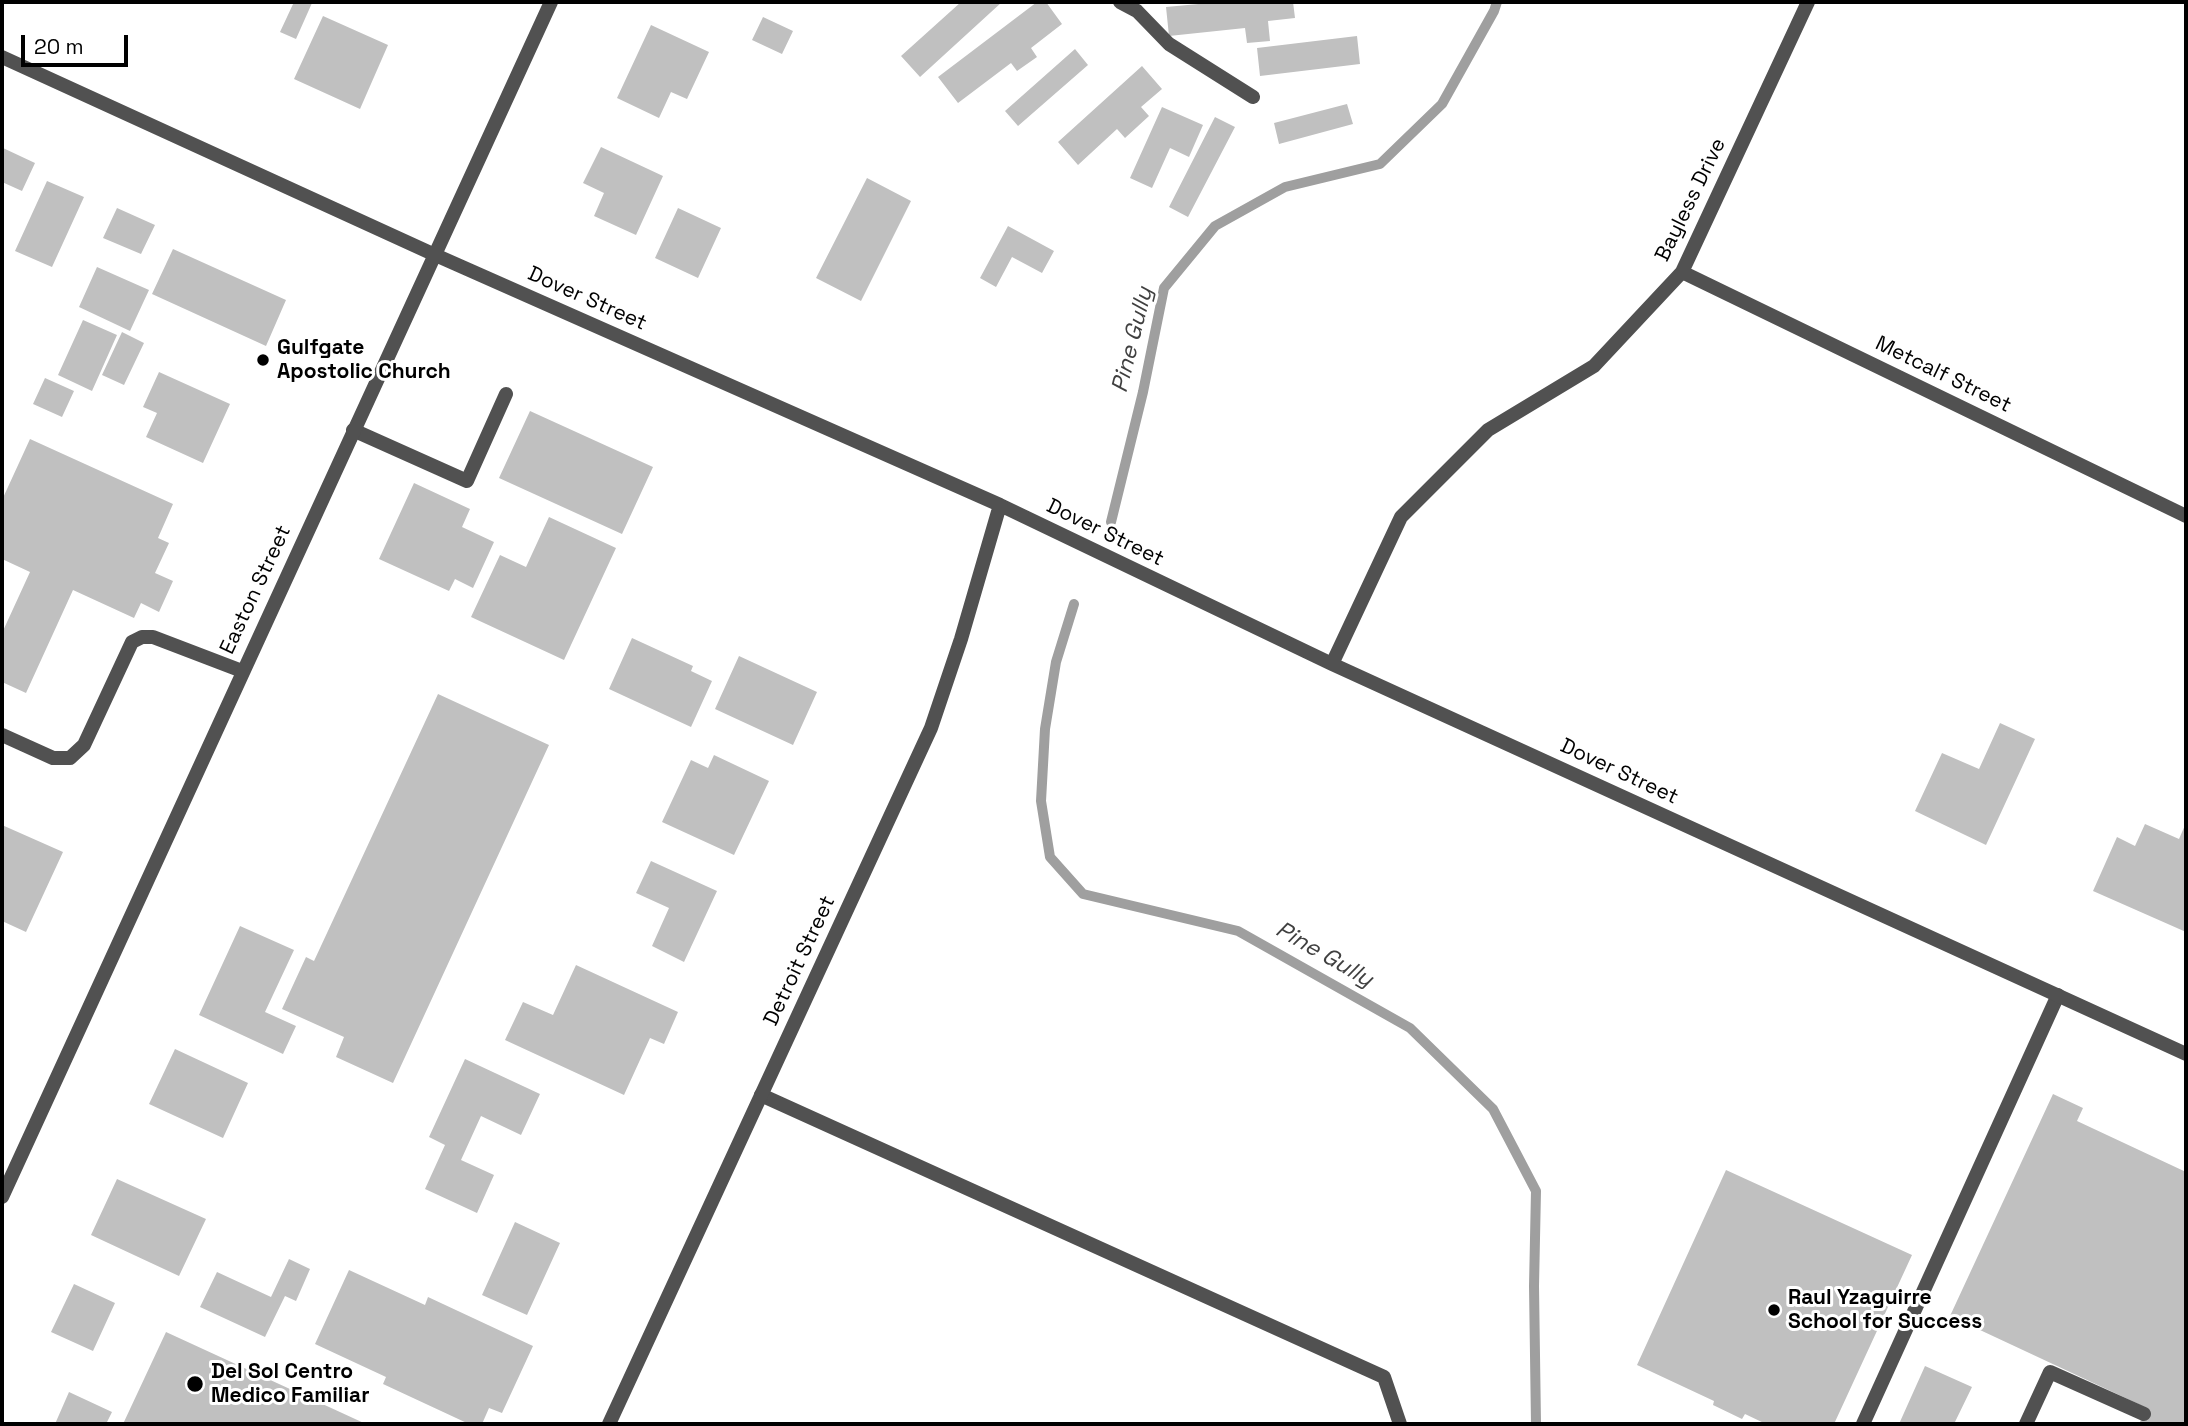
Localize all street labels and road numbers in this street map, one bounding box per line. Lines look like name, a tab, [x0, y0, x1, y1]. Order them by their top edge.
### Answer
street label: Bayless Drive	[1650, 134, 1732, 266]
street label: Dover Street	[524, 262, 650, 336]
street label: Metcalf Street	[1871, 331, 2015, 419]
street label: Dover Street	[1042, 494, 1168, 572]
street label: Easton Street	[215, 522, 297, 658]
street label: Dover Street	[1556, 734, 1682, 810]
street label: Detroit Street	[759, 892, 841, 1030]

